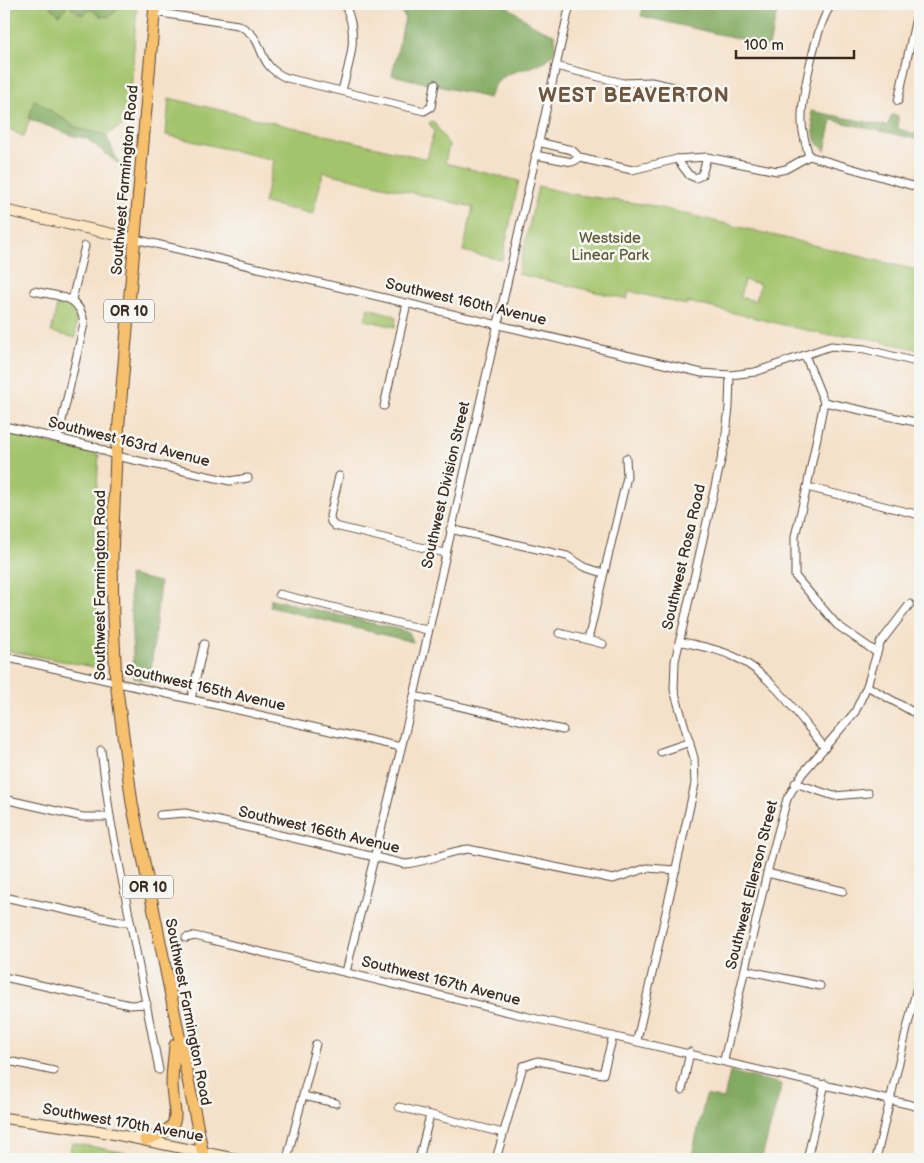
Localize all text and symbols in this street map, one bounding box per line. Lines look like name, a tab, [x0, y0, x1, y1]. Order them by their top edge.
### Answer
scale bar	[736, 28, 854, 60]
text: 100 m	[744, 36, 784, 55]
street label: Southwest Farmington Road	[107, 84, 143, 276]
district label: WEST BEAVERTON	[538, 84, 730, 108]
park label: Westside Linear Park	[571, 229, 649, 265]
street label: Southwest 160th Avenue	[384, 274, 548, 330]
road number: OR 10	[104, 300, 154, 322]
street label: Southwest Division Street	[418, 399, 475, 570]
street label: Southwest 163rd Avenue	[46, 413, 212, 471]
street label: Southwest Rosa Road	[658, 482, 710, 632]
street label: Southwest Farmington Road	[91, 490, 110, 680]
street label: Southwest 165th Avenue	[123, 660, 287, 716]
street label: Southwest Ellerson Street	[722, 798, 782, 972]
street label: Southwest 166th Avenue	[237, 802, 402, 858]
road number: OR 10	[123, 876, 173, 899]
street label: Southwest Farmington Road	[161, 917, 215, 1107]
street label: Southwest 167th Avenue	[360, 952, 523, 1010]
street label: Southwest 170th Avenue	[41, 1100, 205, 1147]

